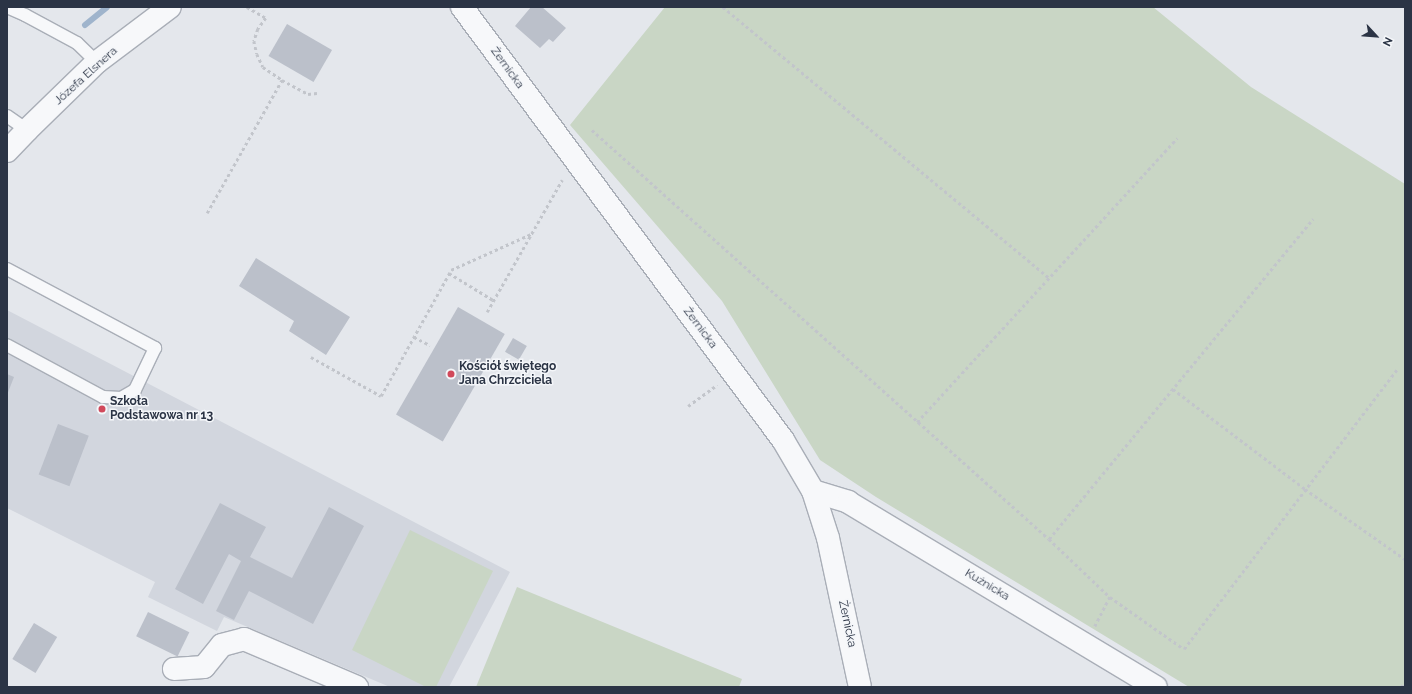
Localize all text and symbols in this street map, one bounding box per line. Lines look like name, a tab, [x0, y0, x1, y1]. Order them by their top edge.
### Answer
north arrow	[1356, 16, 1396, 56]
text: N	[1380, 35, 1395, 48]
street label: Józefa Elsnera	[51, 44, 121, 108]
street label: Żernicka	[487, 44, 527, 92]
street label: Żernicka	[680, 305, 720, 351]
place label: Kościół świętego Jana Chrzciciela	[459, 360, 557, 388]
marker: Kościół świętego Jana Chrzciciela	[446, 369, 456, 379]
place label: Szkoła Podstawowa nr 13	[110, 395, 213, 423]
marker: Szkoła Podstawowa nr 13	[97, 404, 107, 414]
street label: Kuźnicka	[962, 566, 1012, 604]
street label: Żernicka	[835, 599, 859, 649]

